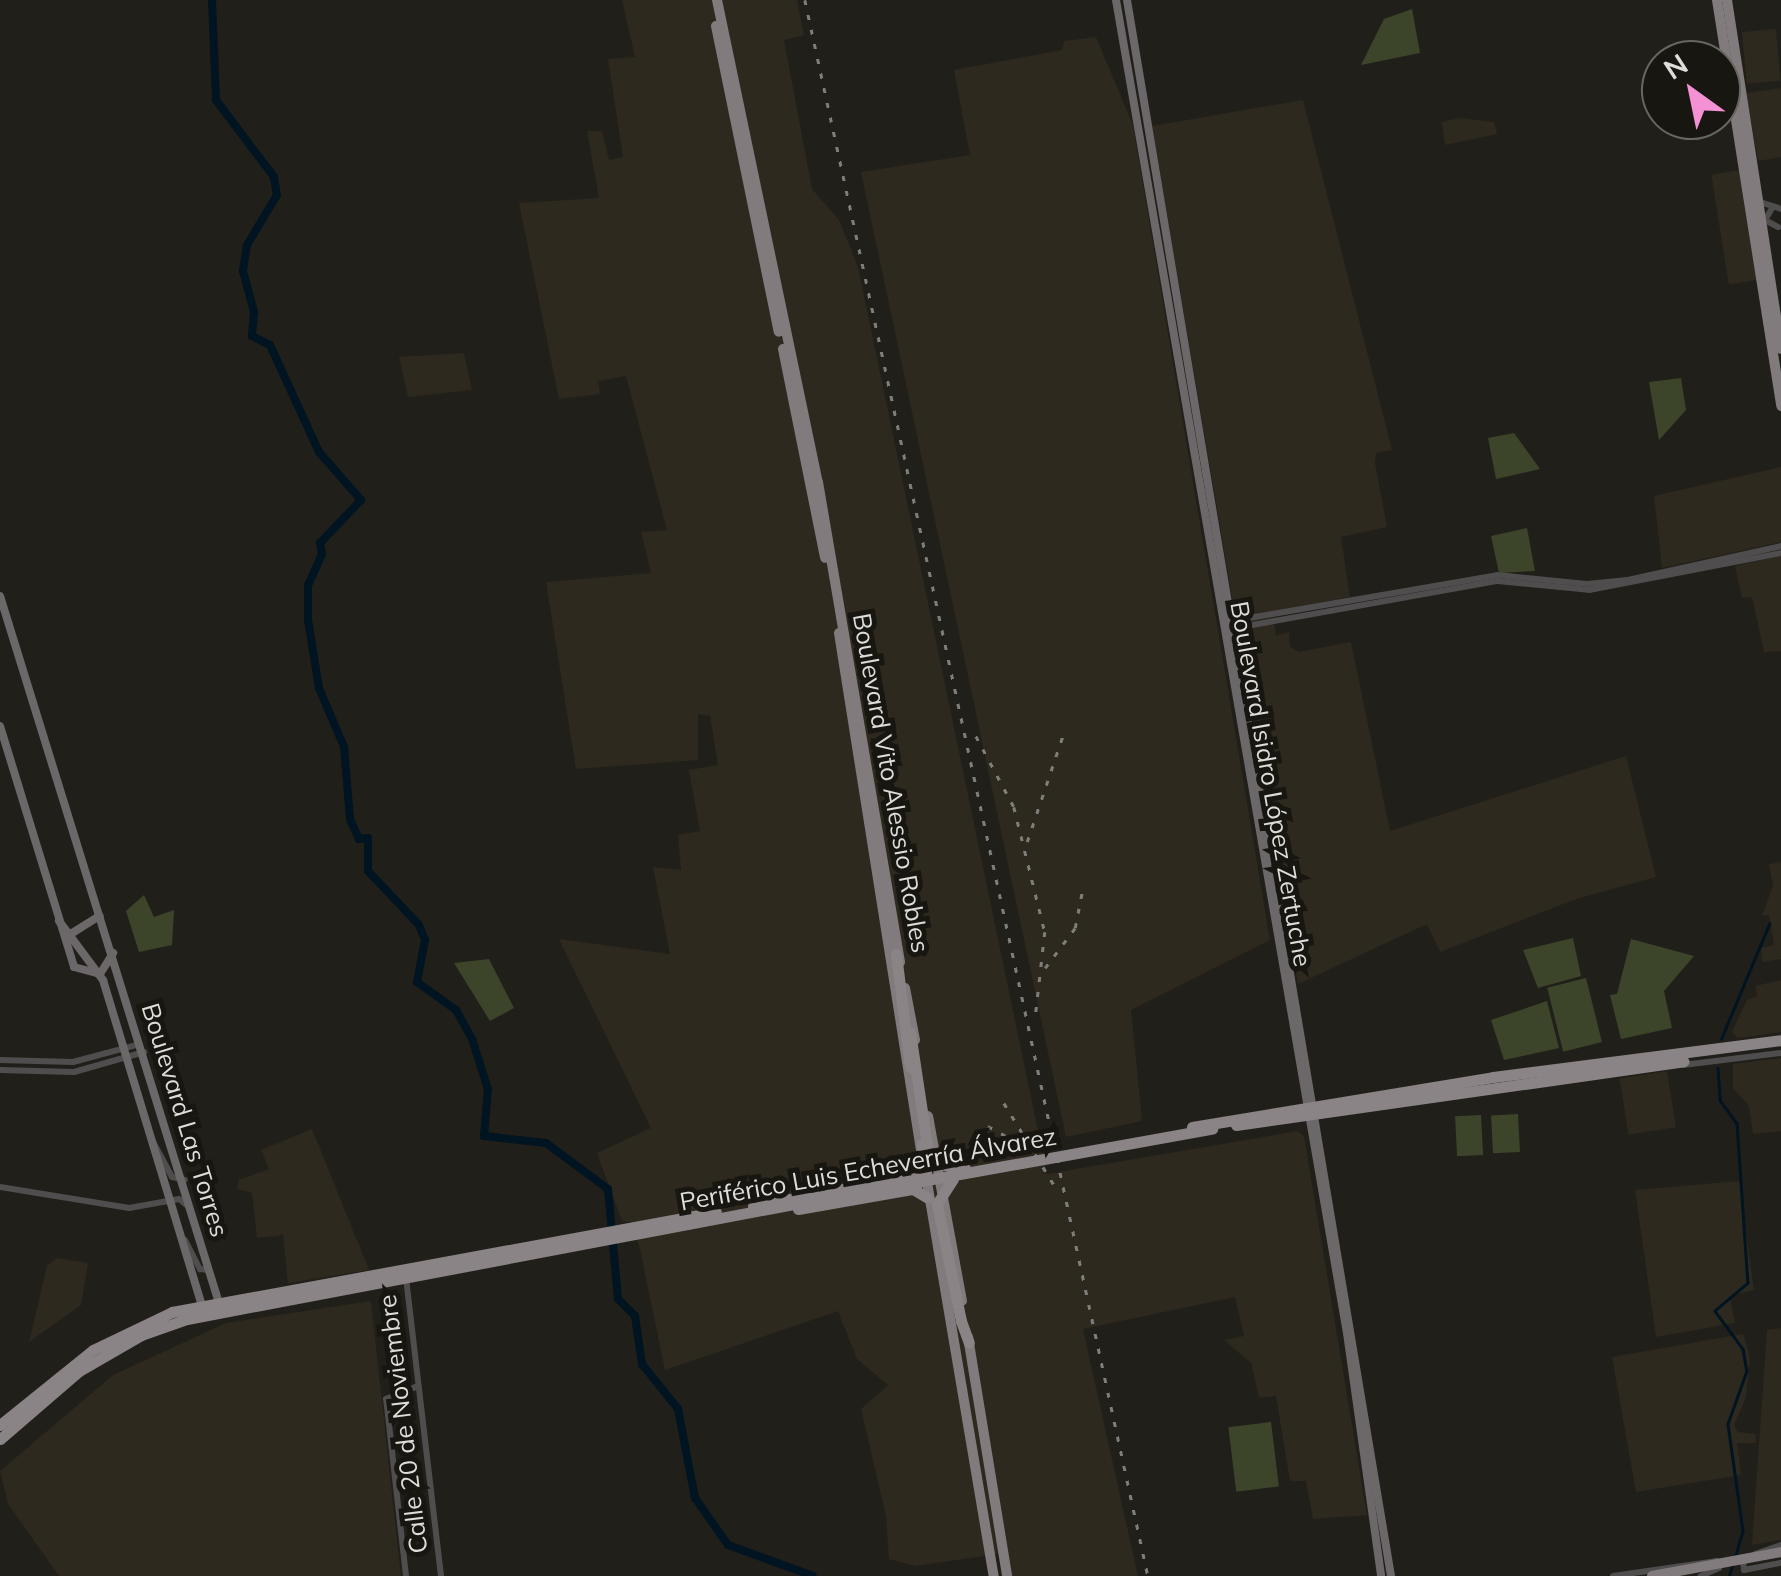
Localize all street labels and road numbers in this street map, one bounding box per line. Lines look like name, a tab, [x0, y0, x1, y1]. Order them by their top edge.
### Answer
street label: Boulevard Isidro López Zertuche	[1224, 599, 1318, 969]
street label: Boulevard Vito Alessio Robles	[846, 611, 936, 955]
street label: Boulevard Las Torres	[135, 1000, 235, 1240]
street label: Periférico Luis Echeverría Álvarez	[677, 1121, 1059, 1217]
street label: Calle 20 de Noviembre	[372, 1293, 434, 1555]

